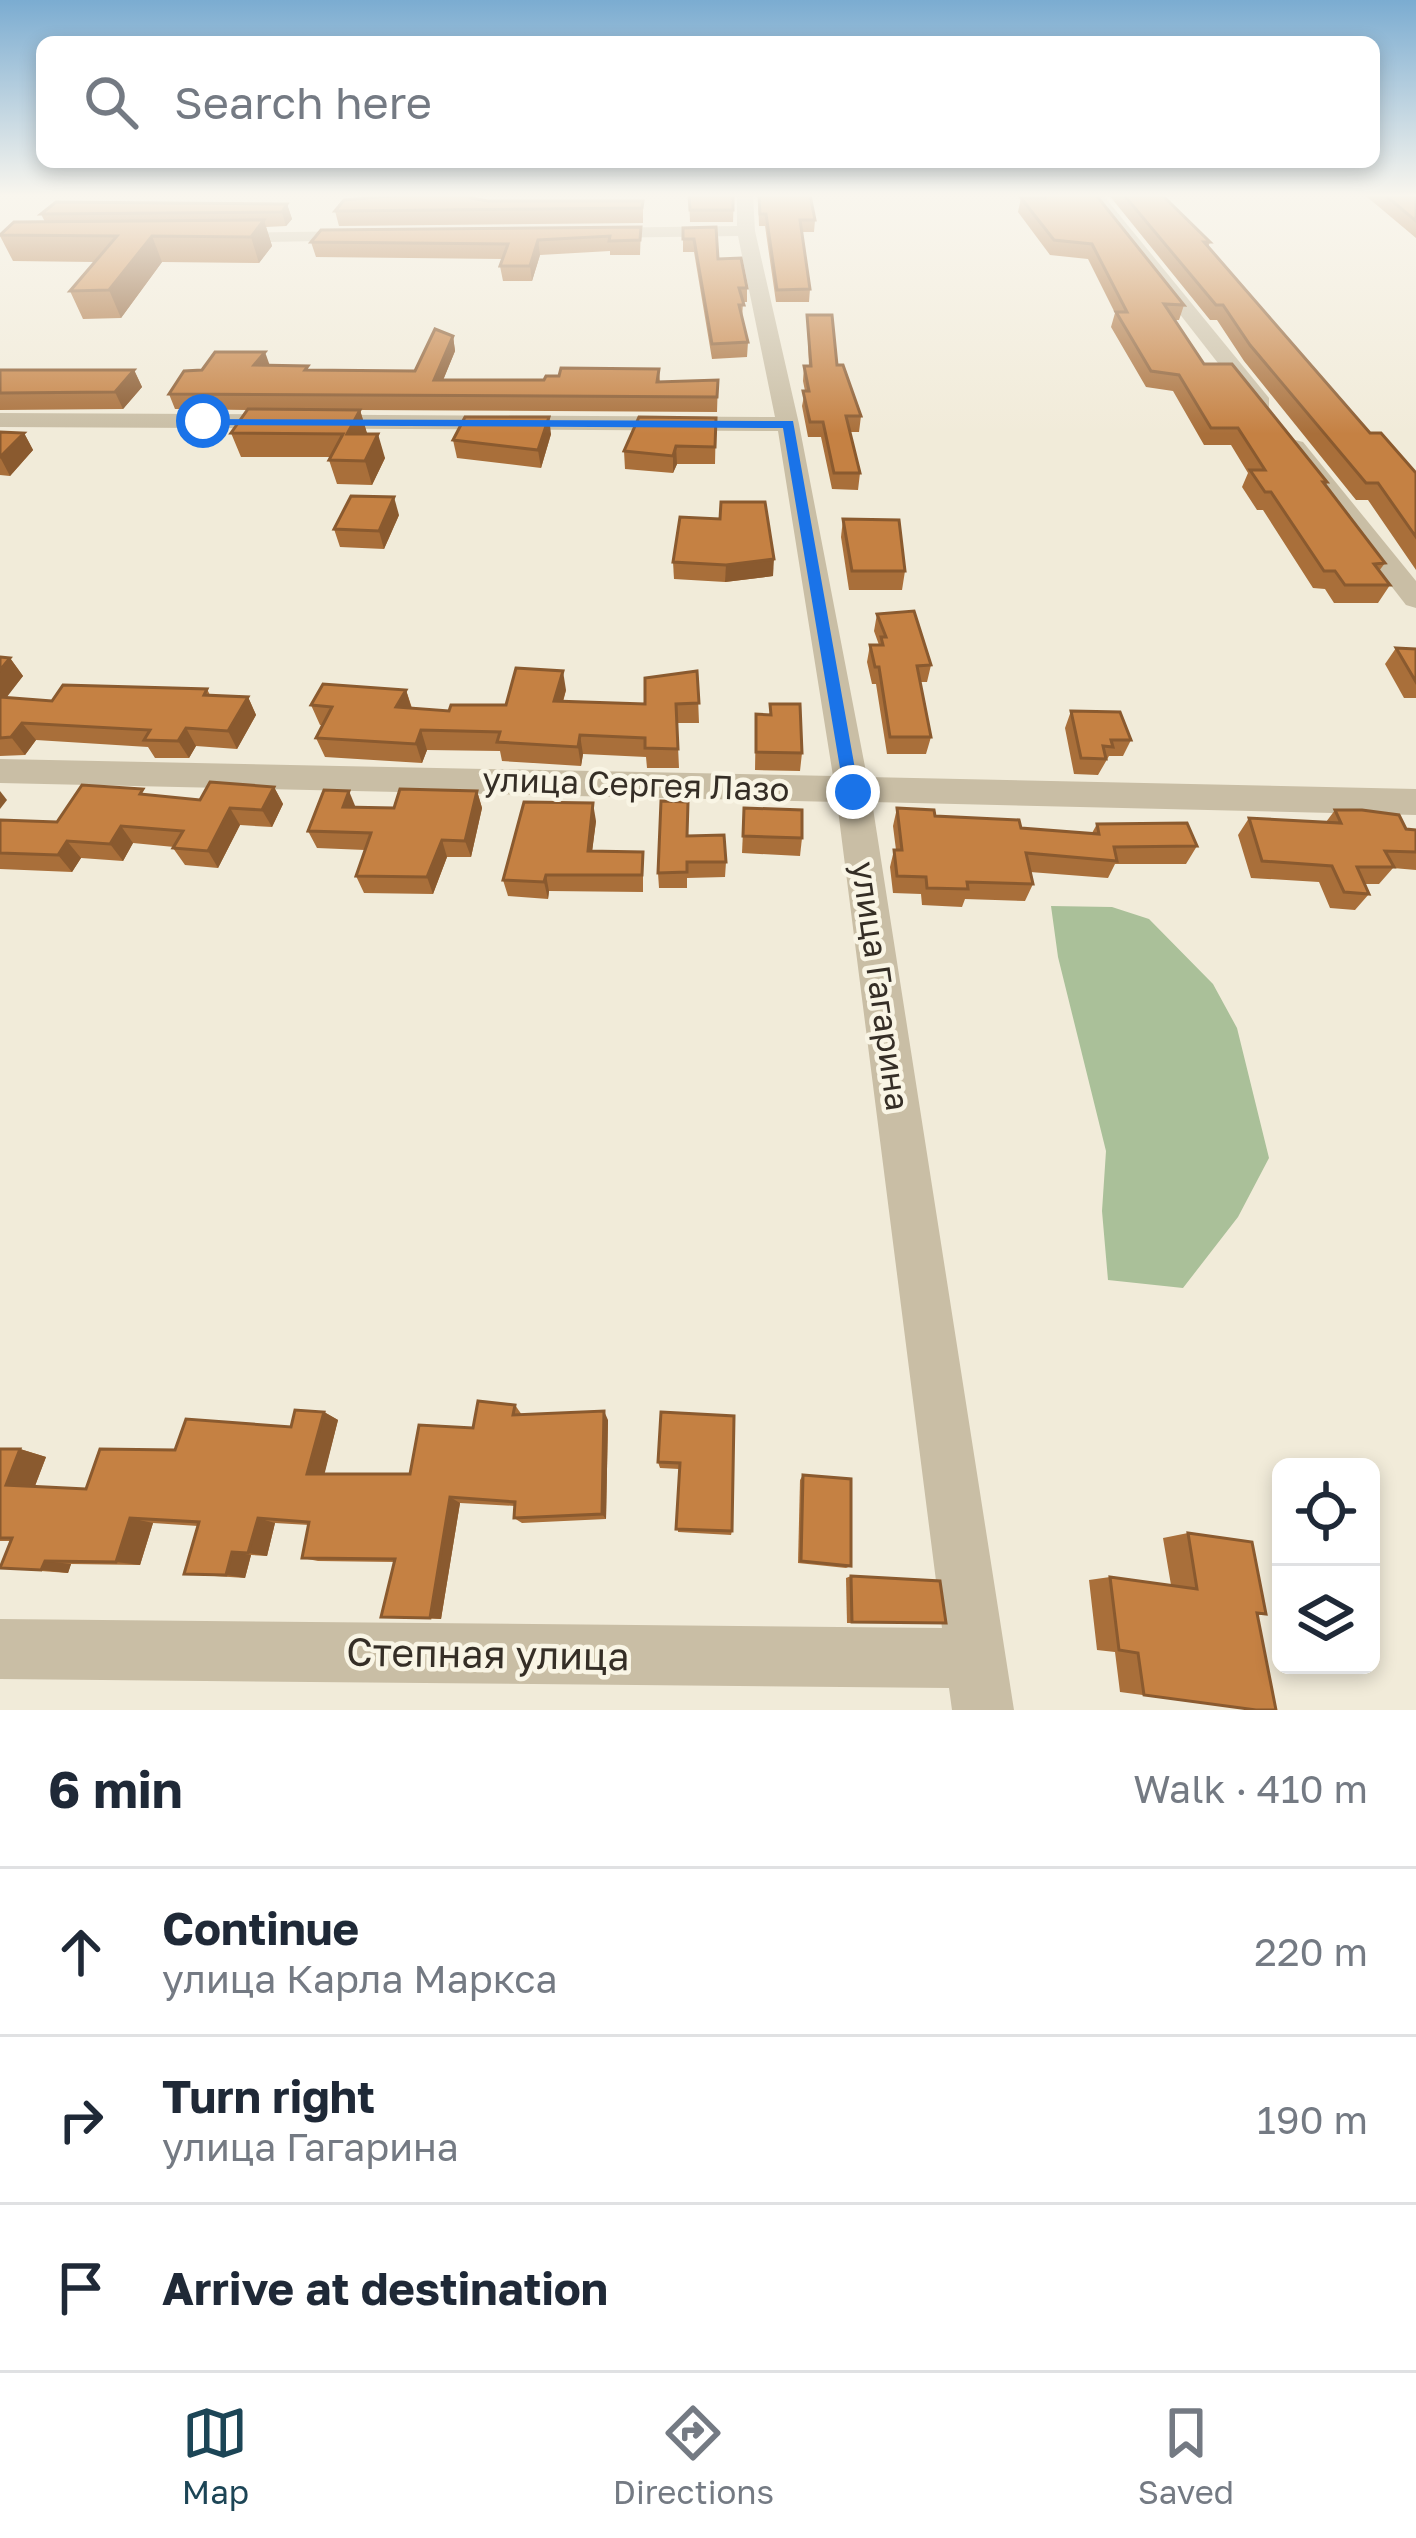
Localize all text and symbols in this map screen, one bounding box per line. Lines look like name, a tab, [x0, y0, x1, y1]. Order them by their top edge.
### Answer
search box	[36, 36, 1380, 168]
icon: search	[78, 69, 144, 135]
text: Search here	[174, 75, 432, 129]
route start	[176, 394, 230, 448]
street label: улица Сергея Лазо	[482, 759, 790, 808]
route end	[826, 765, 880, 819]
street label: улица Гагарина	[845, 859, 918, 1113]
map controls	[1272, 1458, 1380, 1674]
button: locate	[1272, 1458, 1380, 1566]
button: layers	[1272, 1566, 1380, 1674]
street label: Степная улица	[346, 1628, 630, 1679]
text: 6 min	[48, 1758, 183, 1819]
text: Walk · 410 m	[1133, 1765, 1368, 1812]
text: Continue	[162, 1901, 359, 1955]
icon: ahead	[48, 1919, 114, 1985]
text: 220 m	[1254, 1928, 1368, 1975]
text: улица Карла Маркса	[162, 1955, 558, 2002]
text: Turn right	[162, 2069, 375, 2123]
icon: right	[48, 2087, 114, 2153]
text: 190 m	[1257, 2096, 1368, 2143]
text: улица Гагарина	[162, 2123, 459, 2170]
icon: arrive	[48, 2255, 114, 2321]
text: Arrive at destination	[162, 2261, 608, 2315]
tab: Map	[182, 2400, 249, 2511]
tab: Directions	[613, 2400, 774, 2511]
tab: Saved	[1138, 2400, 1234, 2511]

